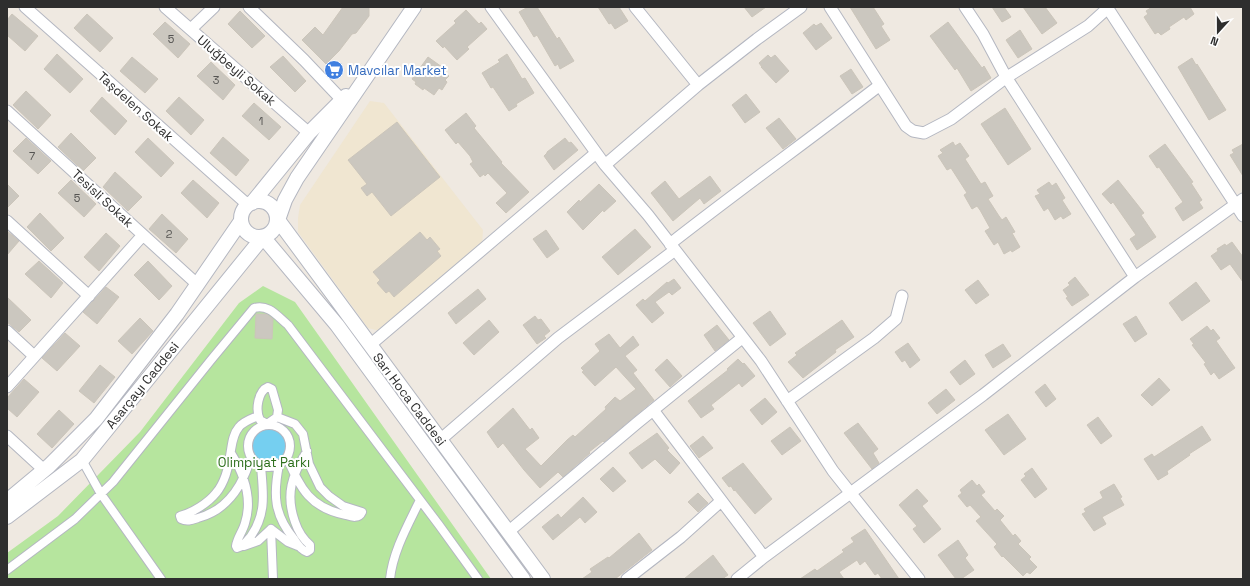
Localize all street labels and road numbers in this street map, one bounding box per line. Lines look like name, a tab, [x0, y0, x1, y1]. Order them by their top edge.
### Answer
street label: Uluğbeyli Sokak	[194, 31, 280, 109]
street label: Taşdelen Sokak	[94, 68, 177, 145]
street label: Tesisli Sokak	[68, 166, 137, 231]
street label: Asarçayı Caddesi	[102, 338, 183, 432]
street label: Sarı Hoca Caddesi	[369, 349, 450, 449]

